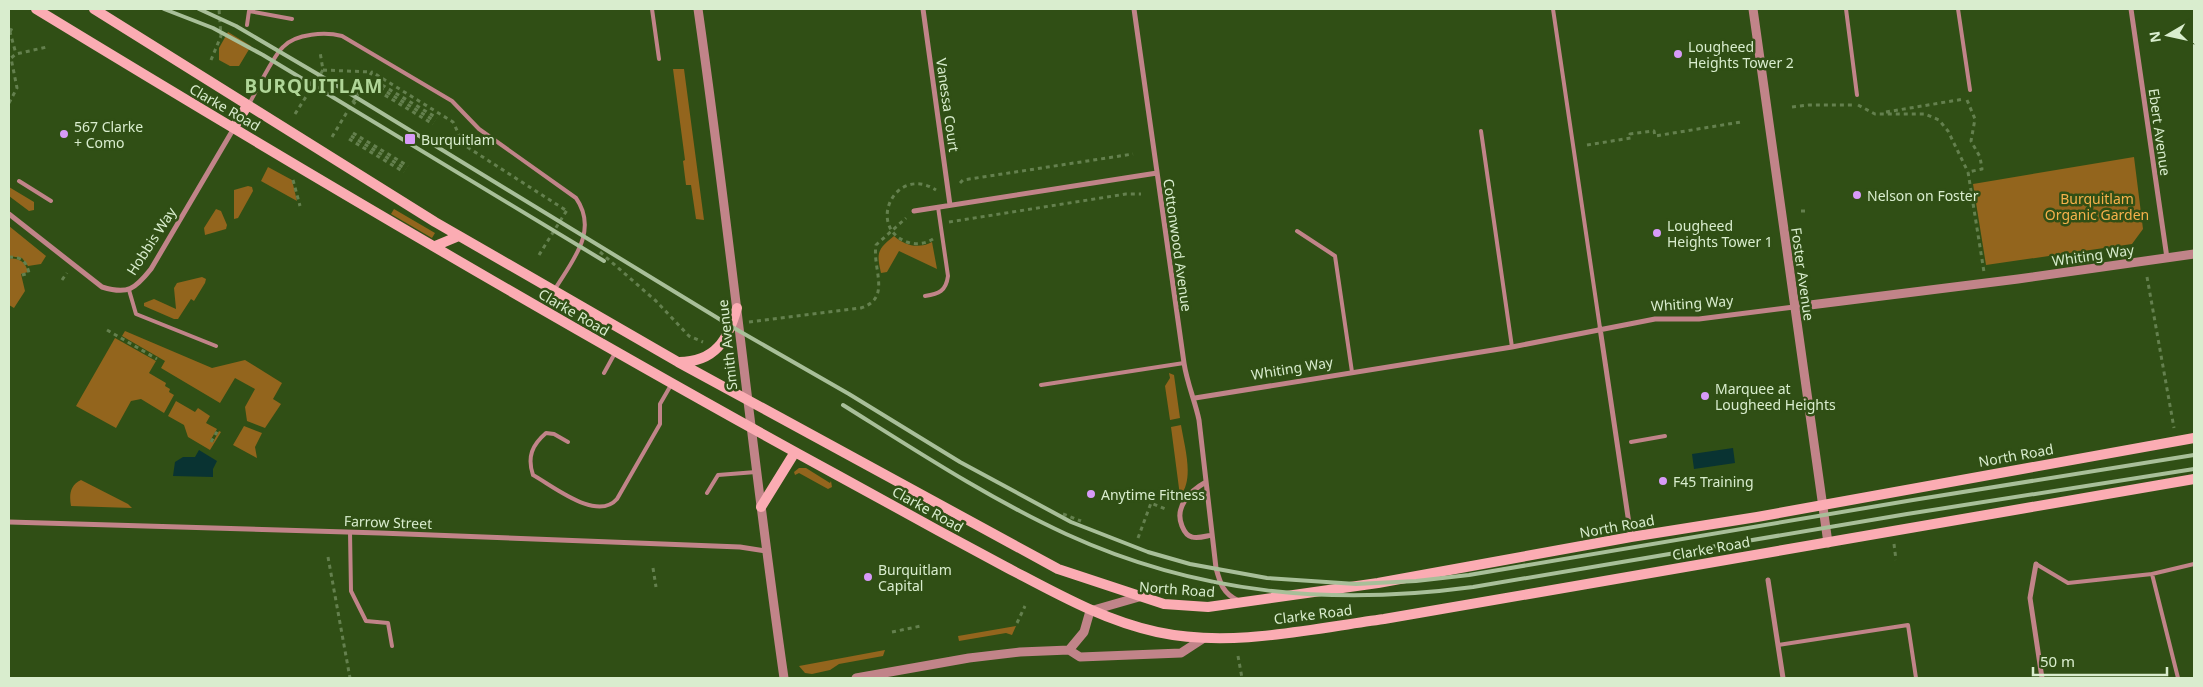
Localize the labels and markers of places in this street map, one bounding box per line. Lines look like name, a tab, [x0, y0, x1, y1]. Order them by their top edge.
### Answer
place label: Lougheed Heights Tower 2	[1688, 37, 1794, 72]
marker: Lougheed Heights Tower 2	[1672, 48, 1684, 60]
place label: 567 Clarke + Como	[74, 117, 143, 152]
marker: 567 Clarke + Como	[58, 128, 70, 140]
place label: Burquitlam	[421, 130, 495, 149]
marker: Burquitlam	[403, 132, 417, 146]
place label: Nelson on Foster	[1867, 186, 1979, 205]
marker: Nelson on Foster	[1851, 189, 1863, 201]
place label: Lougheed Heights Tower 1	[1667, 216, 1773, 251]
marker: Lougheed Heights Tower 1	[1651, 227, 1663, 239]
place label: Marquee at Lougheed Heights	[1715, 379, 1836, 414]
marker: Marquee at Lougheed Heights	[1699, 390, 1711, 402]
place label: F45 Training	[1673, 472, 1754, 491]
marker: F45 Training	[1657, 475, 1669, 487]
place label: Anytime Fitness	[1101, 485, 1205, 504]
marker: Anytime Fitness	[1085, 488, 1097, 500]
place label: Burquitlam Capital	[878, 560, 952, 595]
marker: Burquitlam Capital	[862, 571, 874, 583]

